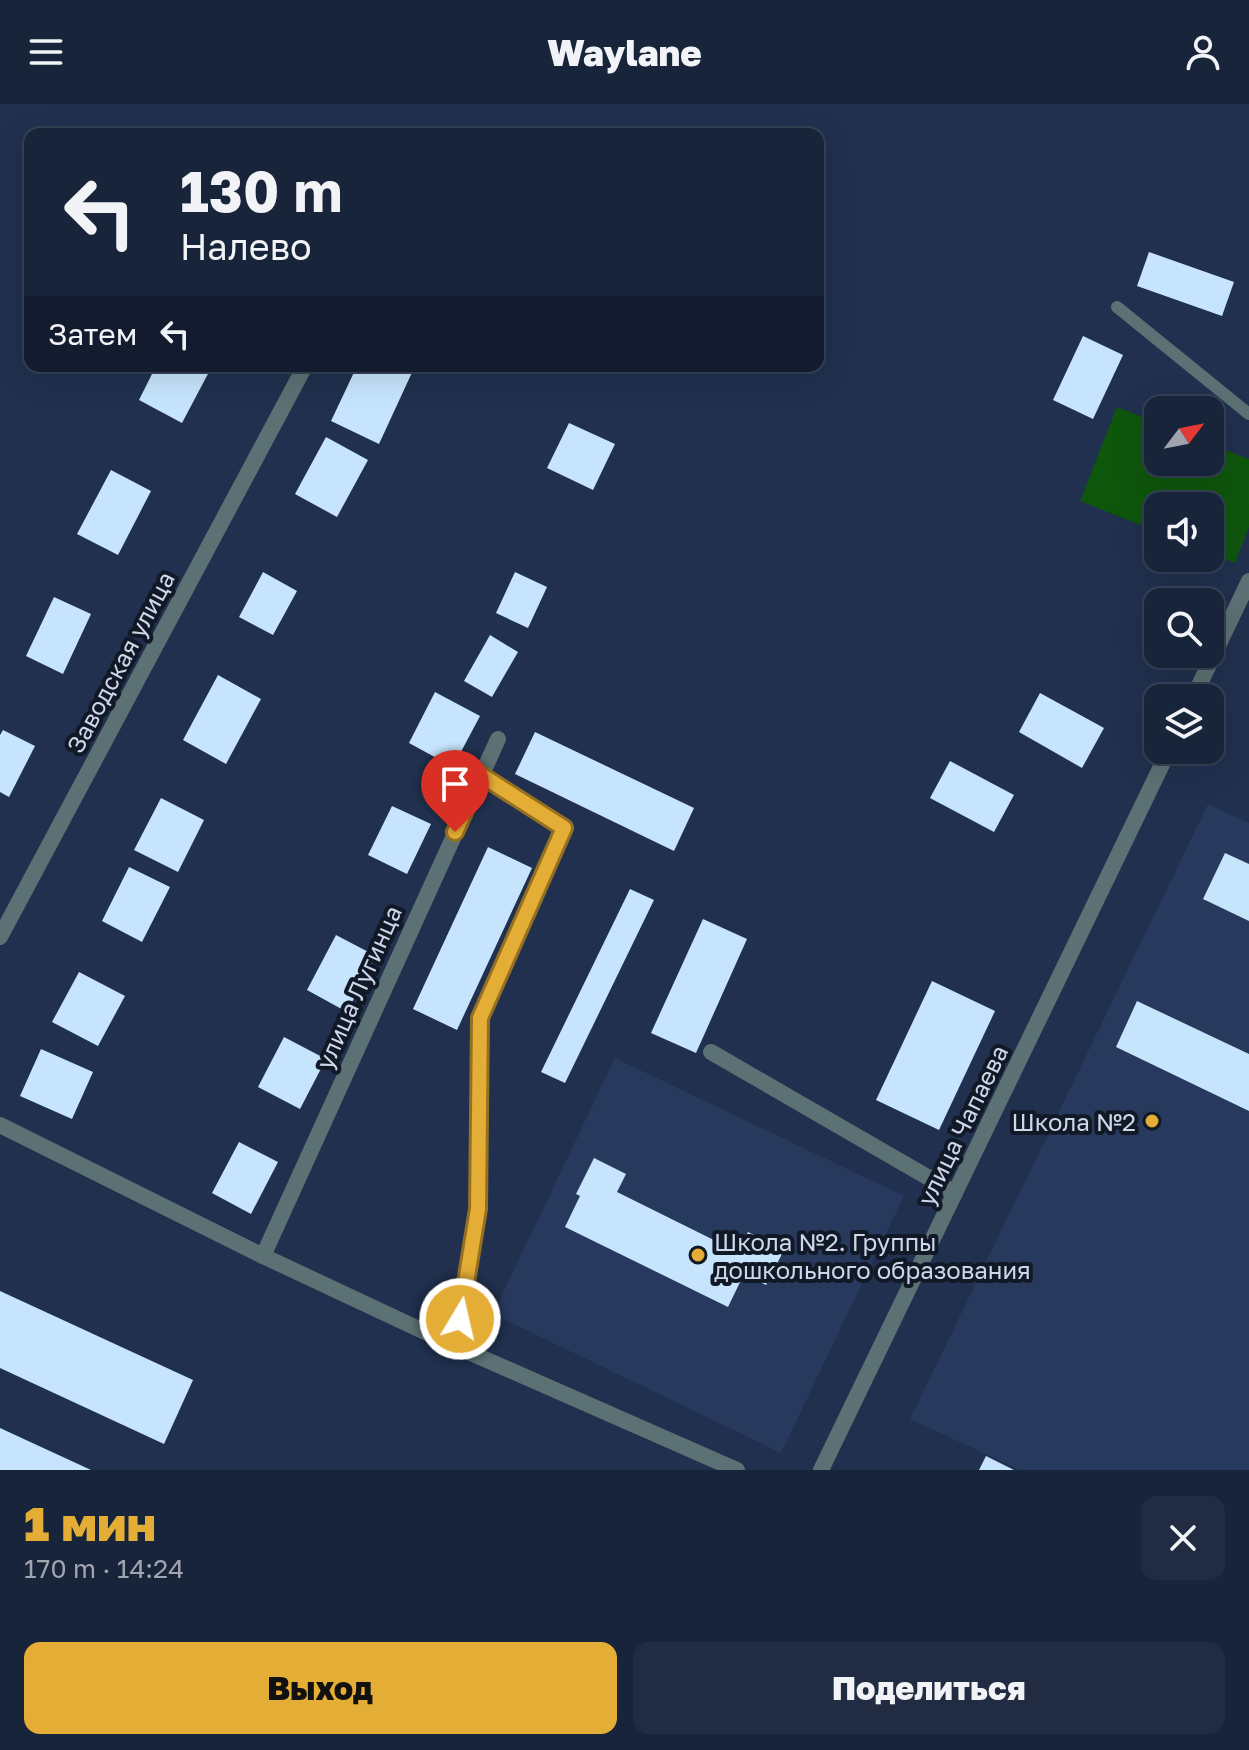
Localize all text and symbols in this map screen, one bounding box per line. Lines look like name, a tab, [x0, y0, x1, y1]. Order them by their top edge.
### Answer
icon: menu	[24, 30, 68, 74]
icon: person	[1181, 30, 1225, 74]
text: Waylane	[547, 31, 702, 74]
text: 130 m	[180, 157, 342, 224]
icon: left	[48, 160, 152, 264]
text: Налево	[180, 225, 312, 268]
icon: left	[153, 312, 197, 356]
text: Затем	[48, 316, 137, 352]
north arrow	[1144, 396, 1224, 476]
map controls	[1144, 396, 1224, 764]
button: sound	[1144, 492, 1224, 572]
street label: Заводская улица	[60, 566, 180, 758]
button: search	[1144, 588, 1224, 668]
button: layers	[1144, 684, 1224, 764]
pin	[421, 750, 489, 832]
icon: arrive	[433, 762, 477, 806]
street label: улица Лугинца	[309, 901, 407, 1073]
street label: улица Чапаева	[911, 1040, 1013, 1210]
place label: Школа №2	[1011, 1107, 1136, 1136]
marker: Школа №2	[1143, 1112, 1161, 1130]
place label: Школа №2. Группы дошкольного образования	[714, 1227, 1031, 1284]
marker: Школа №2. Группы дошкольного образования	[689, 1246, 707, 1264]
position arrow	[418, 1277, 502, 1361]
text: 1 мин	[24, 1494, 156, 1552]
button: close	[1141, 1496, 1225, 1580]
text: 170 m · 14:24	[24, 1553, 184, 1584]
button: Выход	[24, 1642, 617, 1734]
button: Поделиться	[633, 1642, 1225, 1734]

